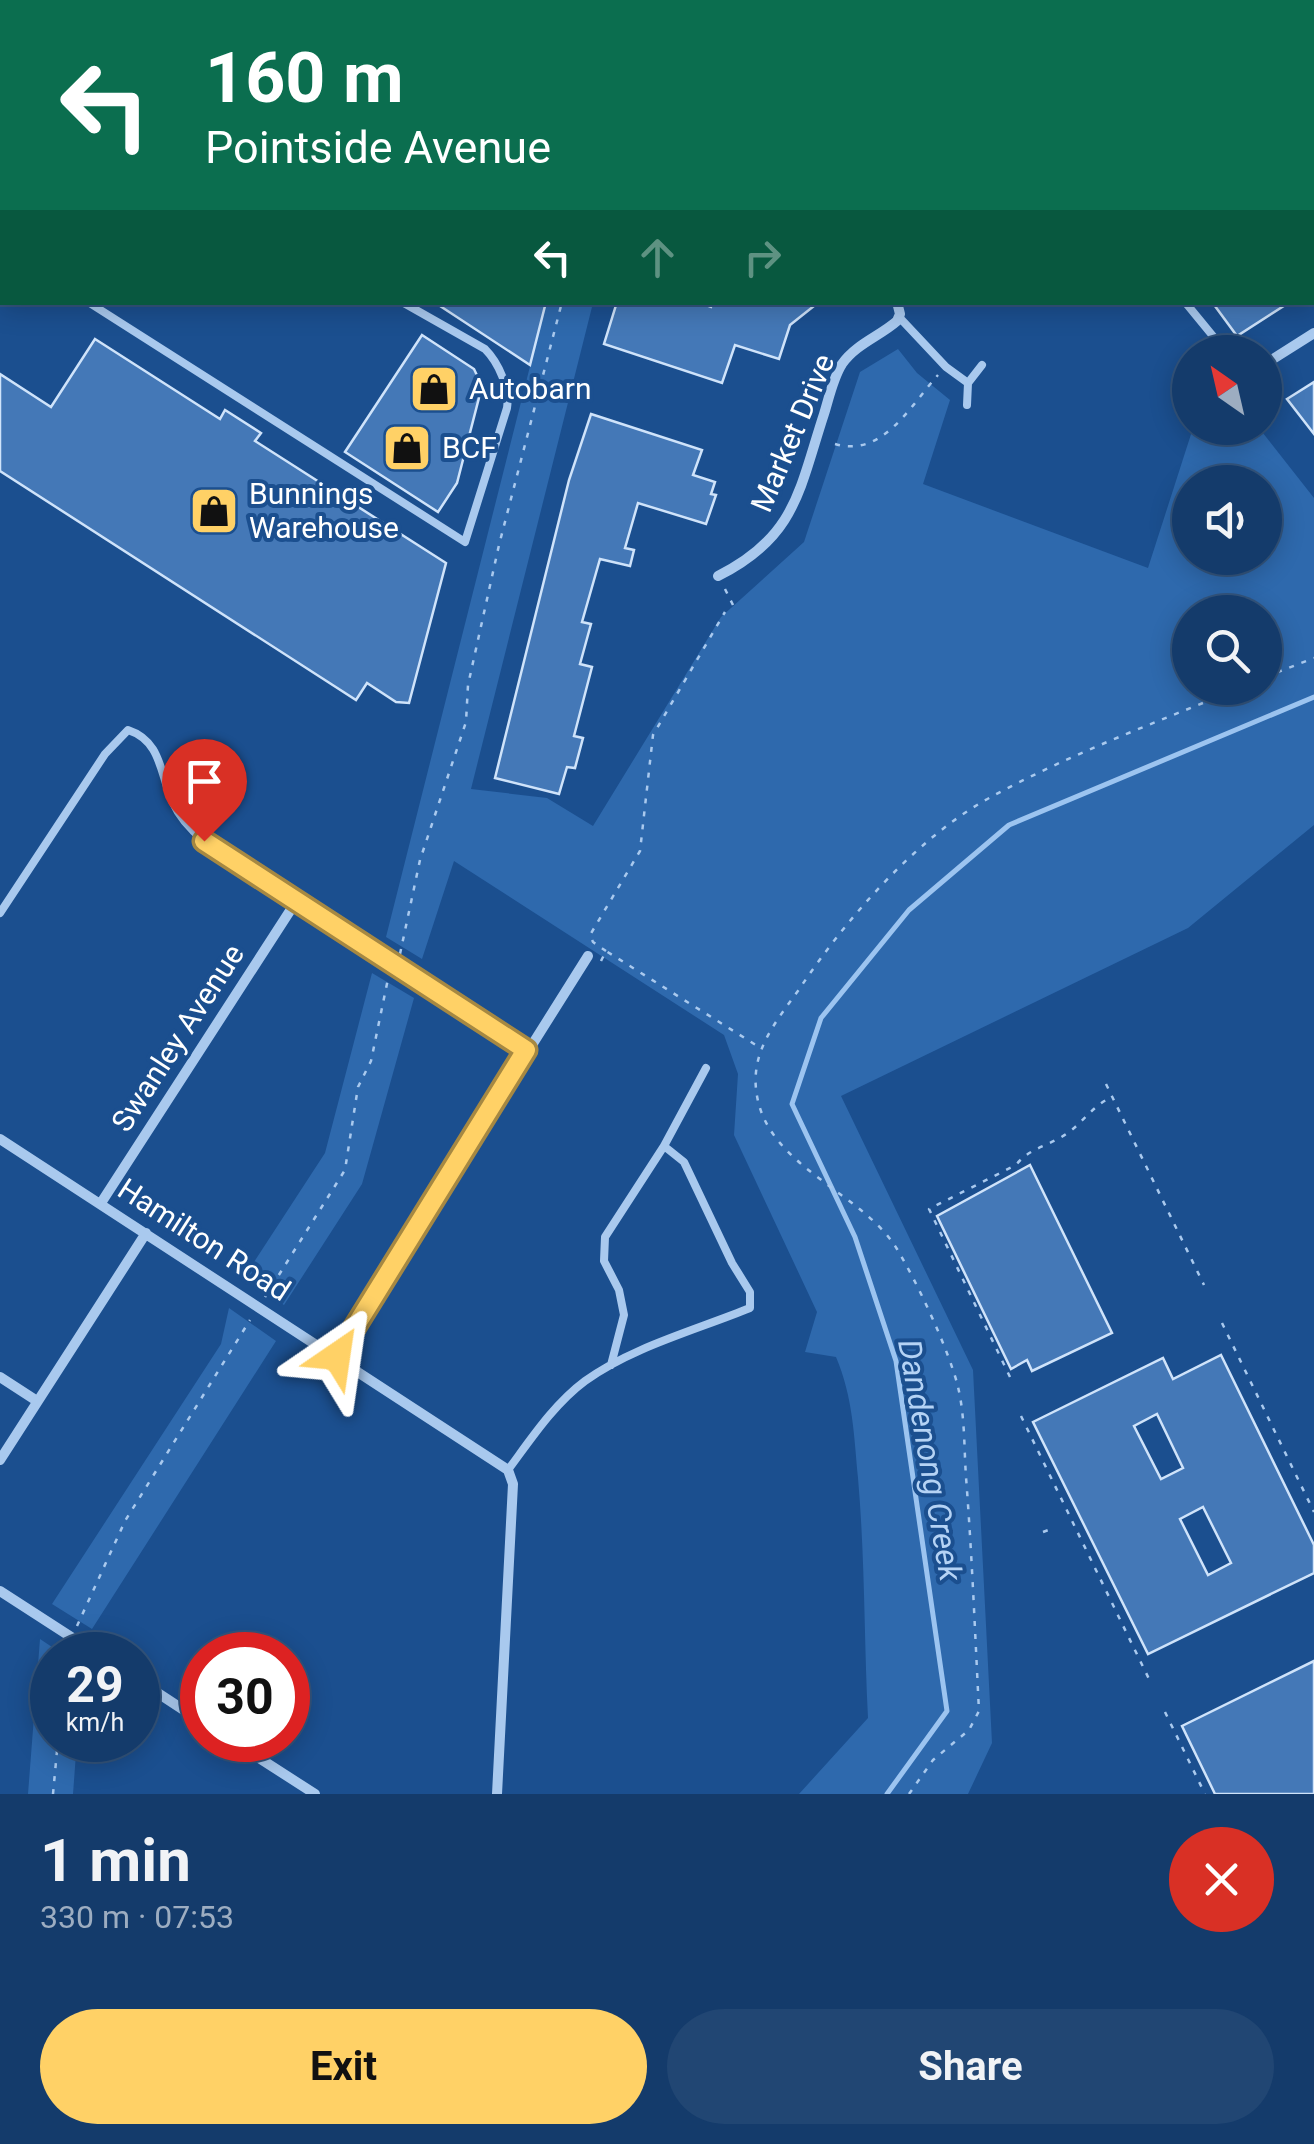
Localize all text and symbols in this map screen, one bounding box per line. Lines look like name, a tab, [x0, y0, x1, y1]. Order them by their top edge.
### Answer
text: 160 m	[205, 37, 404, 119]
icon: left	[40, 40, 170, 170]
text: Pointside Avenue	[205, 121, 551, 174]
icon: left	[525, 230, 580, 285]
icon: ahead	[630, 230, 685, 285]
icon: right	[735, 230, 790, 285]
north arrow	[1172, 335, 1282, 445]
map controls	[1172, 335, 1282, 705]
street label: Market Drive	[744, 349, 842, 517]
shop icon: Autobarn	[408, 363, 460, 415]
place label: Autobarn	[469, 371, 591, 406]
shop icon: BCF	[381, 422, 433, 474]
place label: BCF	[442, 430, 497, 465]
button: sound	[1172, 465, 1282, 575]
place label: Bunnings Warehouse	[249, 476, 399, 545]
shop icon: Bunnings Warehouse	[188, 485, 240, 537]
button: search	[1172, 595, 1282, 705]
pin	[162, 739, 247, 842]
icon: arrive	[177, 754, 232, 809]
street label: Swanley Avenue	[104, 938, 251, 1138]
street label: Hamilton Road	[112, 1171, 297, 1308]
position arrow	[285, 1304, 389, 1408]
water label: Dandenong Creek	[890, 1336, 970, 1585]
speed limit sign: 30	[180, 1632, 310, 1762]
text: 29	[66, 1656, 124, 1714]
text: km/h	[66, 1708, 124, 1737]
text: 1 min	[40, 1825, 191, 1896]
button: close	[1169, 1827, 1274, 1932]
text: 330 m · 07:53	[40, 1898, 234, 1936]
button: Exit	[40, 2009, 647, 2124]
button: Share	[667, 2009, 1274, 2124]

